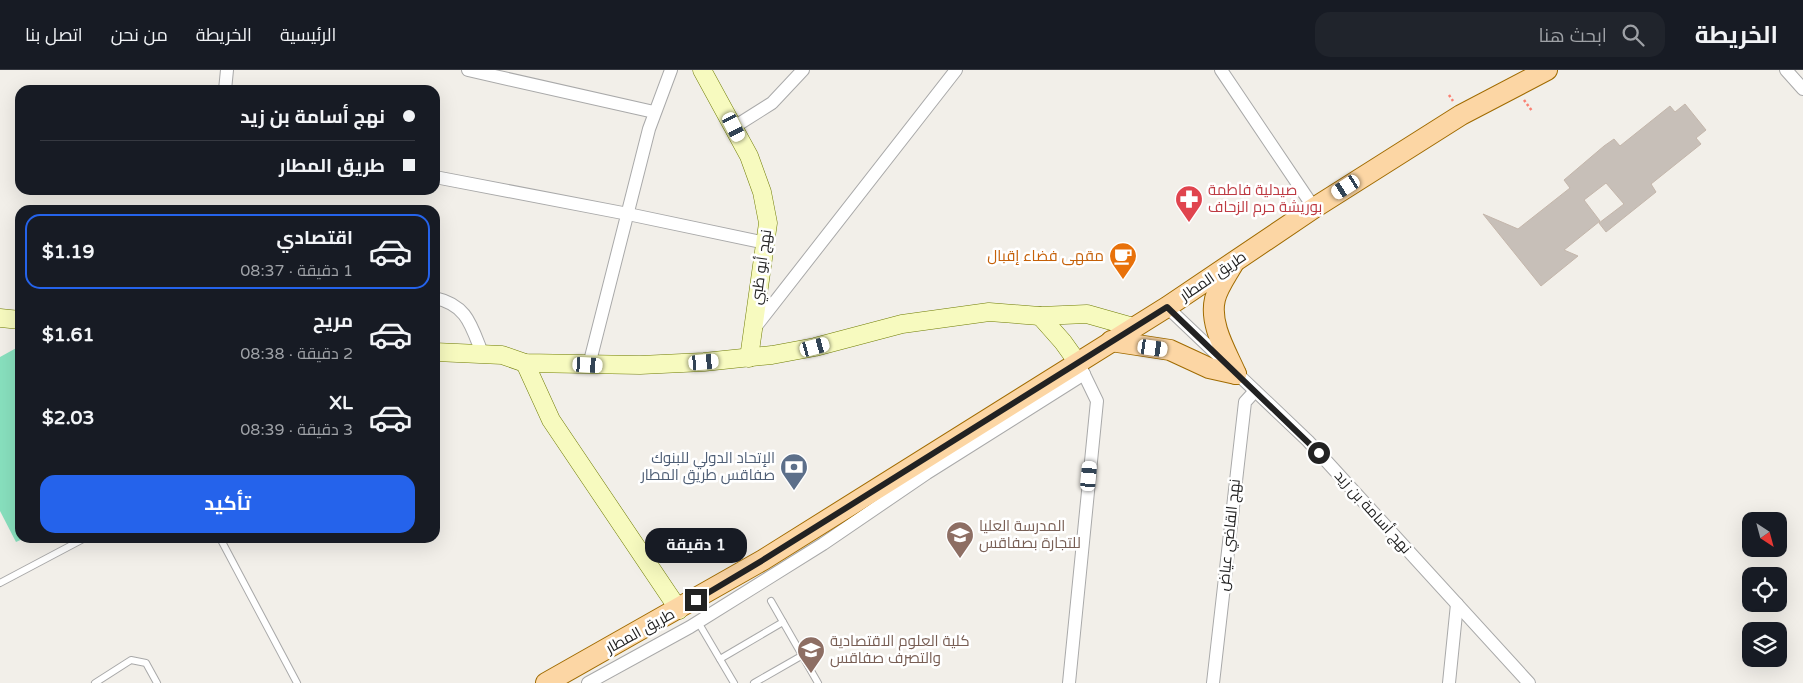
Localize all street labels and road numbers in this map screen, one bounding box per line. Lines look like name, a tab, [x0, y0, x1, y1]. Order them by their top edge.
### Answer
street label: نهج أبو ظبي	[746, 228, 778, 306]
street label: طريق المطار	[1176, 247, 1250, 306]
street label: نهج أسامة بن زيد	[1329, 466, 1416, 559]
street label: نهج القاضي عياض	[1214, 478, 1247, 592]
street label: طريق المطار	[601, 605, 678, 659]

